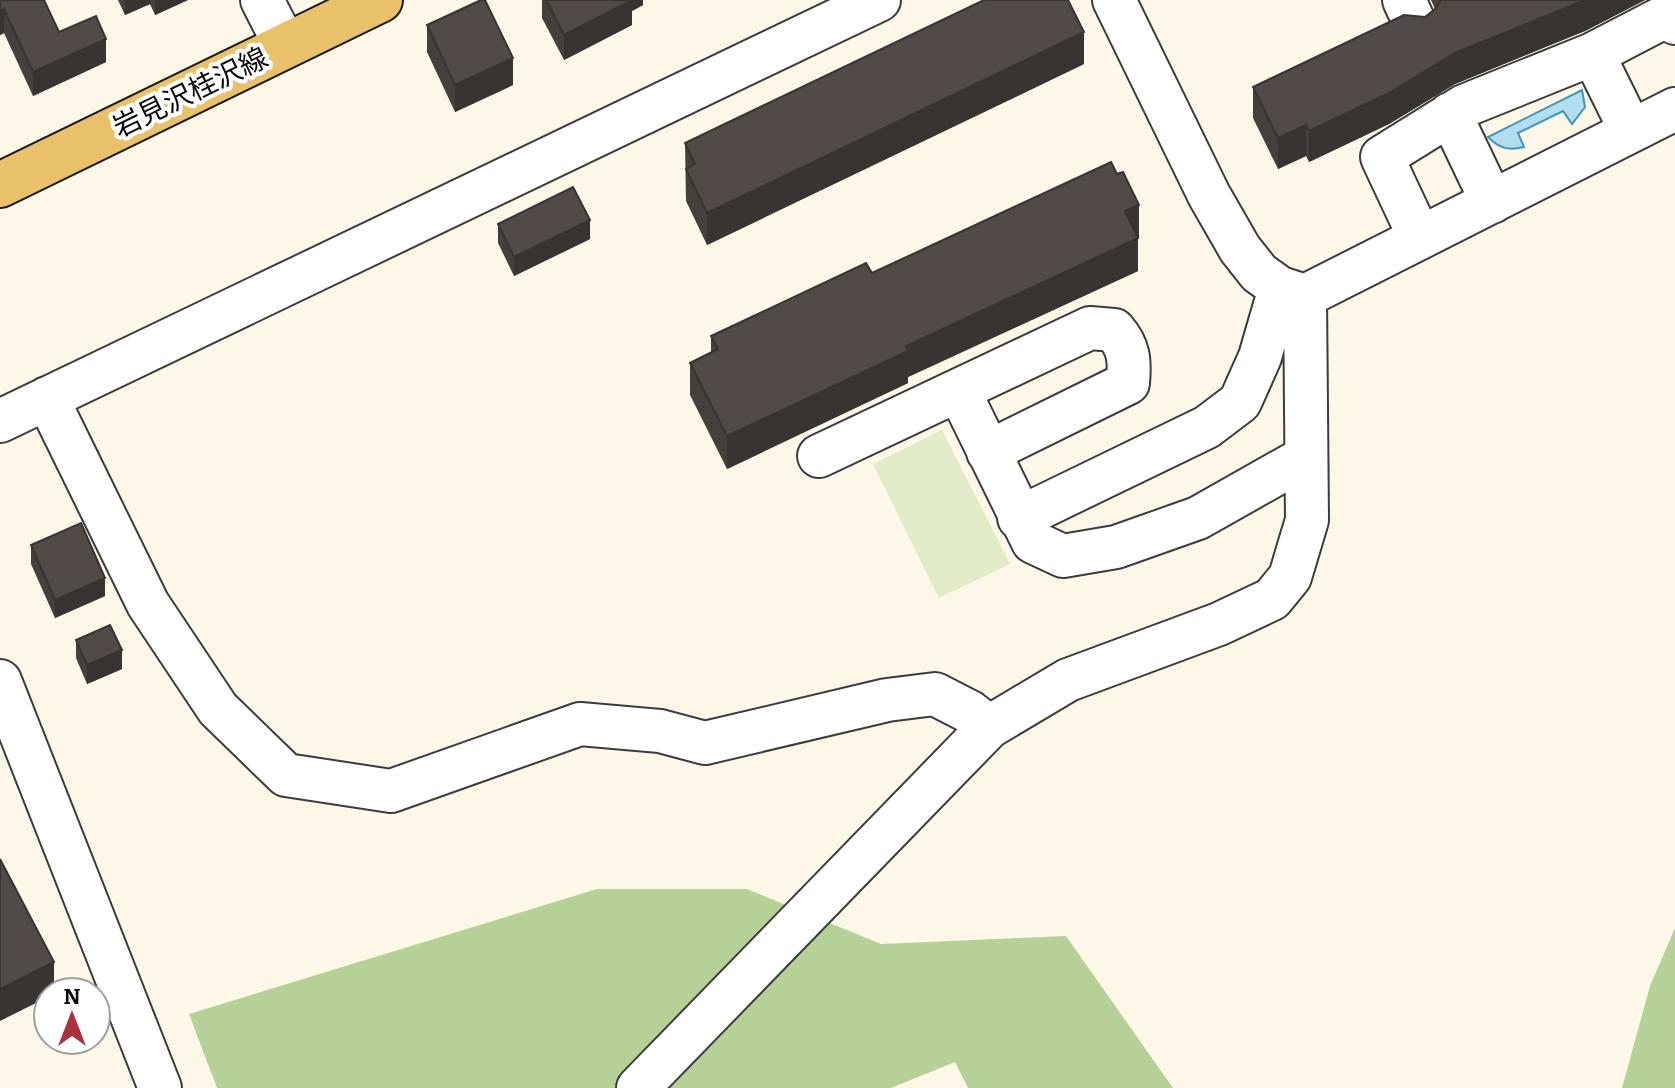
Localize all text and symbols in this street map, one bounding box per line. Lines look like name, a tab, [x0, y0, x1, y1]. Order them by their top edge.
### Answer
street label: 岩見沢桂沢線	[107, 41, 273, 144]
north arrow	[32, 976, 112, 1056]
text: N	[64, 983, 81, 1010]

